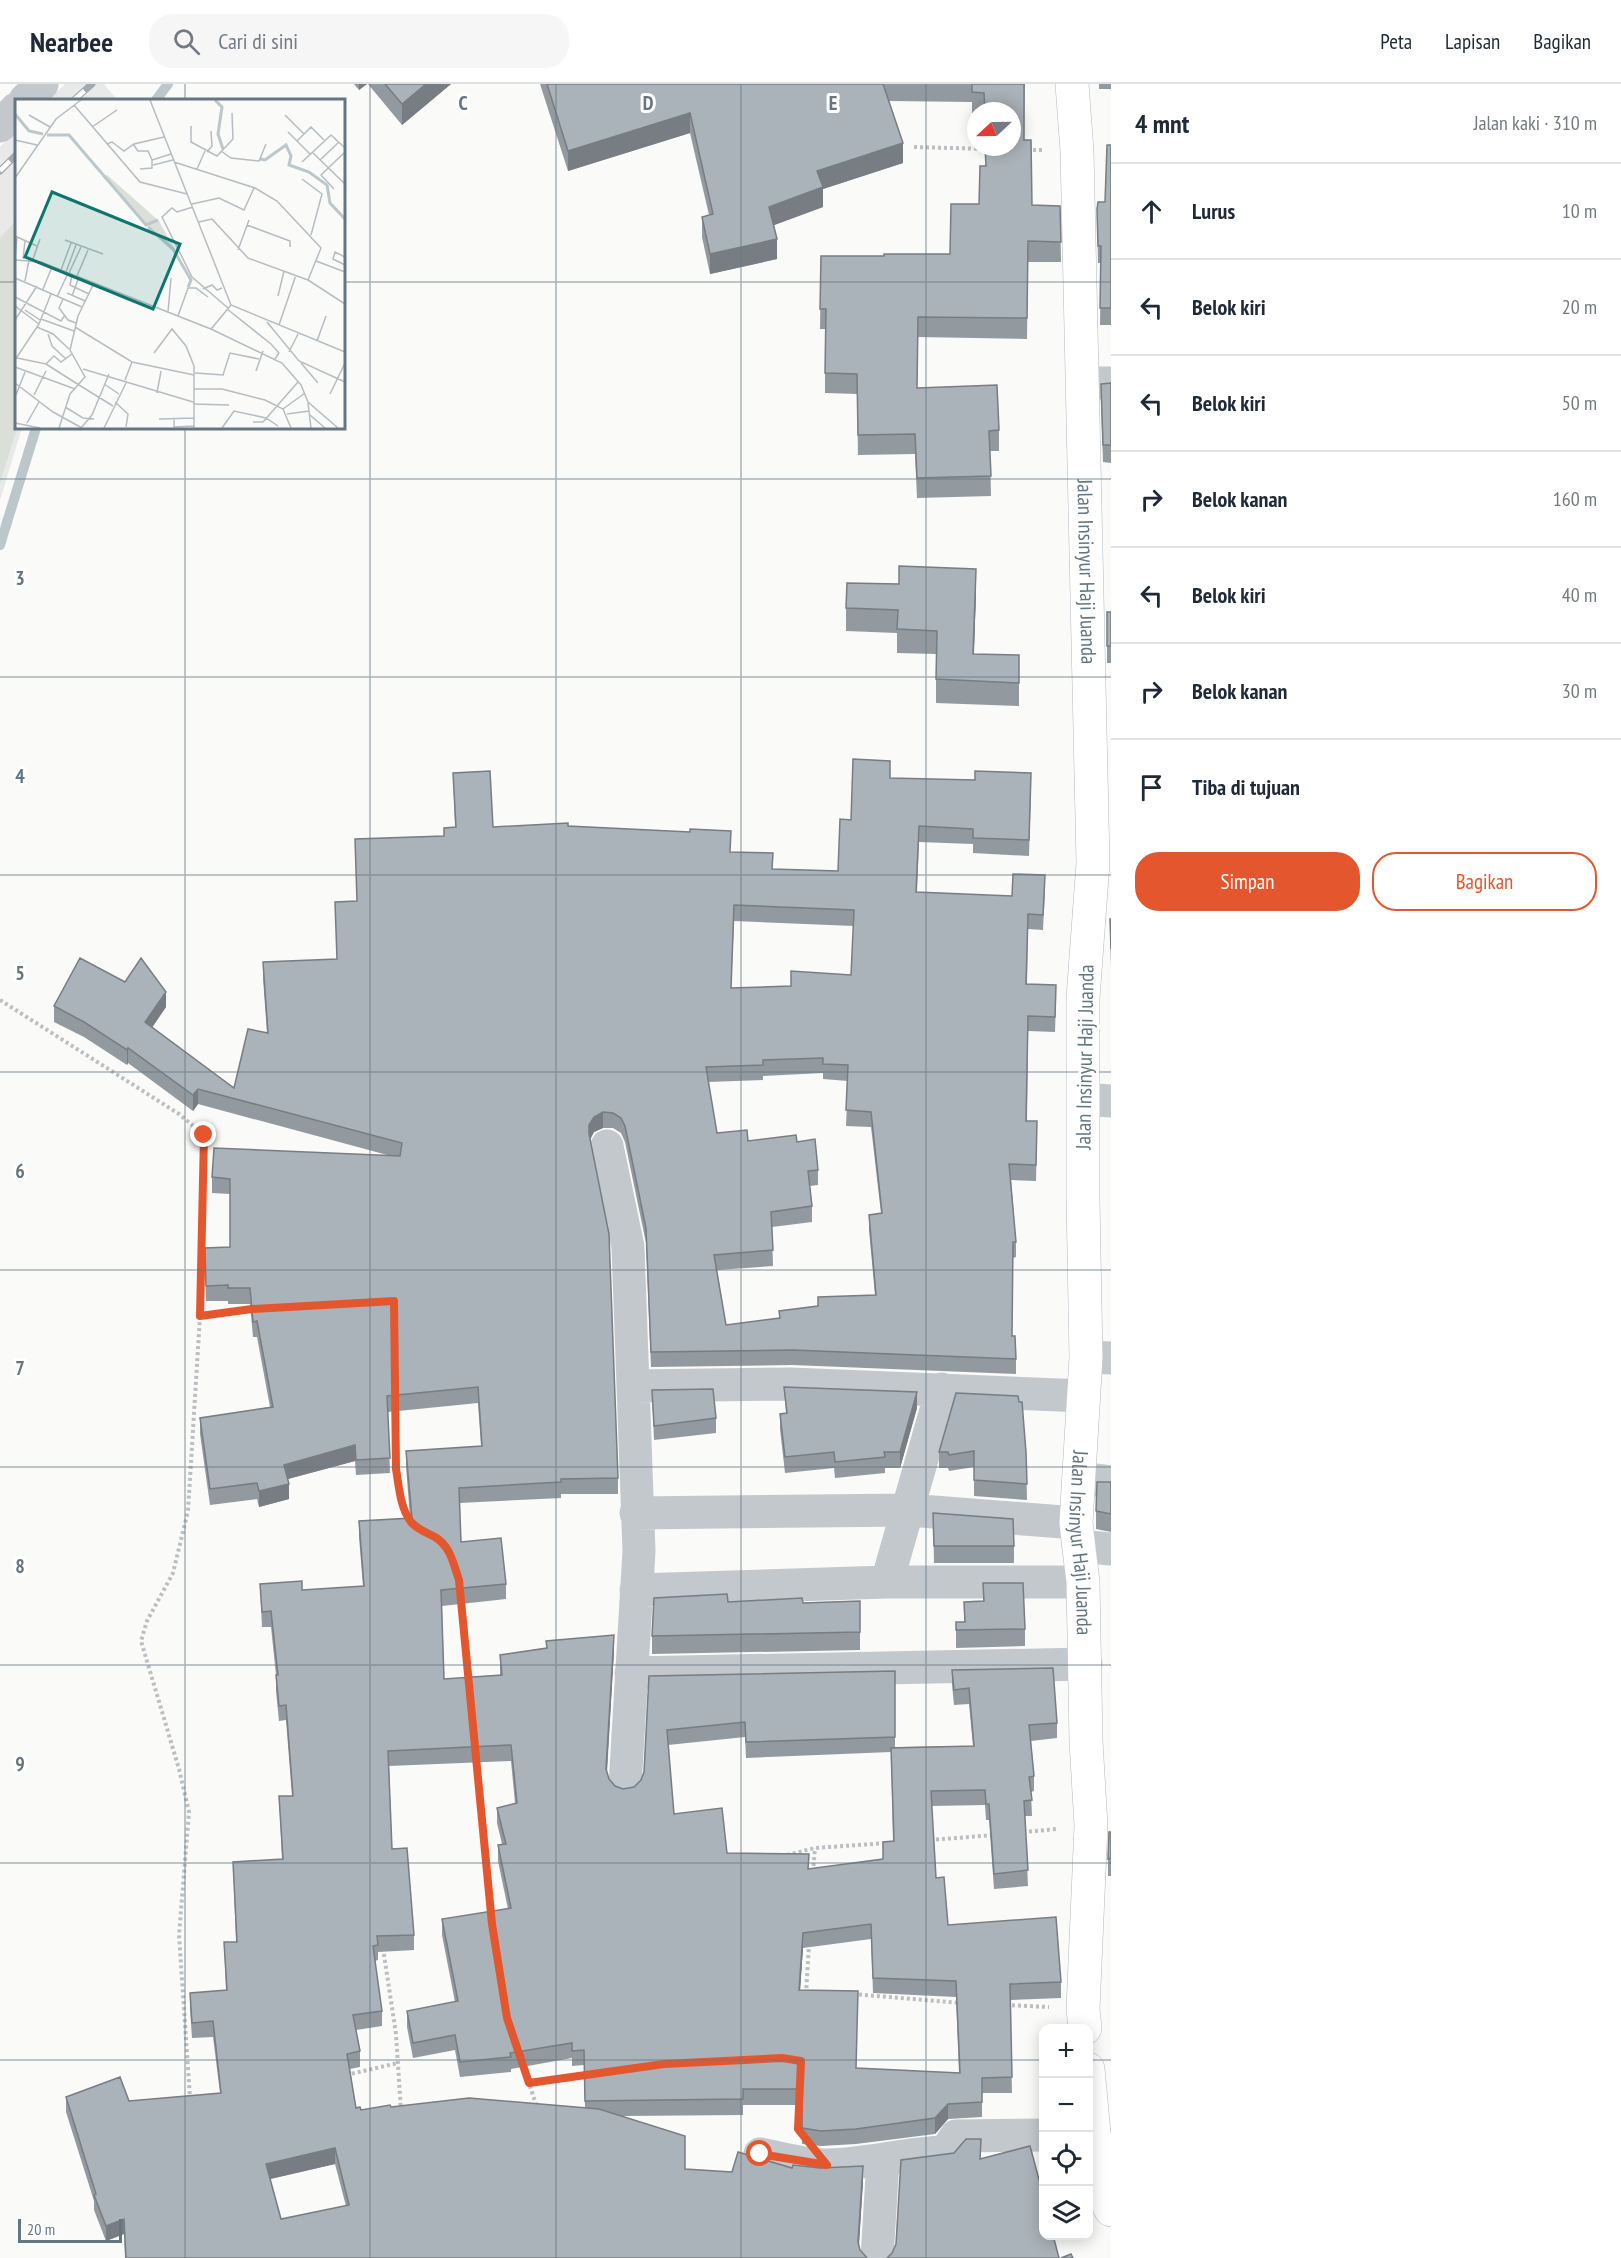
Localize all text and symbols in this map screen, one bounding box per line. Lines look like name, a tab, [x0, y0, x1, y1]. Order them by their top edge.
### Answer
search box	[149, 14, 569, 68]
text: Nearbee	[30, 23, 113, 60]
icon: search	[170, 25, 203, 58]
text: Cari di sini	[218, 27, 298, 55]
text: Peta	[1380, 28, 1412, 55]
text: Lapisan	[1445, 28, 1500, 55]
text: Bagikan	[1533, 28, 1591, 55]
text: C	[458, 90, 468, 116]
text: D	[643, 90, 654, 116]
text: E	[829, 90, 837, 116]
inset map	[15, 99, 345, 429]
north arrow	[967, 102, 1021, 156]
text: 4 mnt	[1135, 107, 1189, 140]
text: Jalan kaki · 310 m	[1474, 110, 1597, 136]
icon: ahead	[1135, 195, 1168, 228]
text: Lurus	[1192, 197, 1235, 225]
text: 10 m	[1562, 198, 1597, 224]
icon: left	[1135, 291, 1168, 324]
text: Belok kiri	[1192, 293, 1266, 321]
text: 20 m	[1562, 294, 1597, 320]
icon: left	[1135, 387, 1168, 420]
text: Belok kiri	[1192, 389, 1266, 417]
text: 50 m	[1562, 390, 1597, 416]
street label: Jalan Insinyur Haji Juanda	[1071, 478, 1103, 665]
icon: right	[1135, 483, 1168, 516]
text: Belok kanan	[1192, 485, 1287, 513]
text: 160 m	[1553, 486, 1597, 512]
text: 3	[15, 565, 25, 591]
icon: left	[1135, 579, 1168, 612]
text: Belok kiri	[1192, 581, 1266, 609]
text: 40 m	[1562, 582, 1597, 608]
icon: right	[1135, 675, 1168, 708]
text: Belok kanan	[1192, 677, 1287, 705]
text: 30 m	[1562, 678, 1597, 704]
text: 4	[15, 763, 25, 789]
icon: arrive	[1135, 771, 1168, 804]
text: Tiba di tujuan	[1192, 773, 1300, 801]
button: Simpan	[1135, 852, 1360, 911]
button: Bagikan	[1372, 852, 1597, 911]
text: 5	[15, 960, 25, 986]
street label: Jalan Insinyur Haji Juanda	[1069, 964, 1100, 1151]
route end	[190, 1121, 216, 1147]
text: 6	[15, 1158, 25, 1184]
text: 7	[15, 1355, 25, 1381]
street label: Jalan Insinyur Haji Juanda	[1063, 1449, 1098, 1635]
text: 8	[15, 1553, 25, 1579]
text: 9	[15, 1751, 25, 1777]
map controls	[1039, 2024, 1093, 2240]
button: +	[1039, 2024, 1093, 2078]
button: −	[1039, 2078, 1093, 2132]
button: locate	[1039, 2132, 1093, 2186]
route start	[746, 2140, 772, 2166]
button: layers	[1039, 2186, 1093, 2240]
scale bar	[18, 2216, 122, 2244]
text: 20 m	[27, 2219, 55, 2239]

